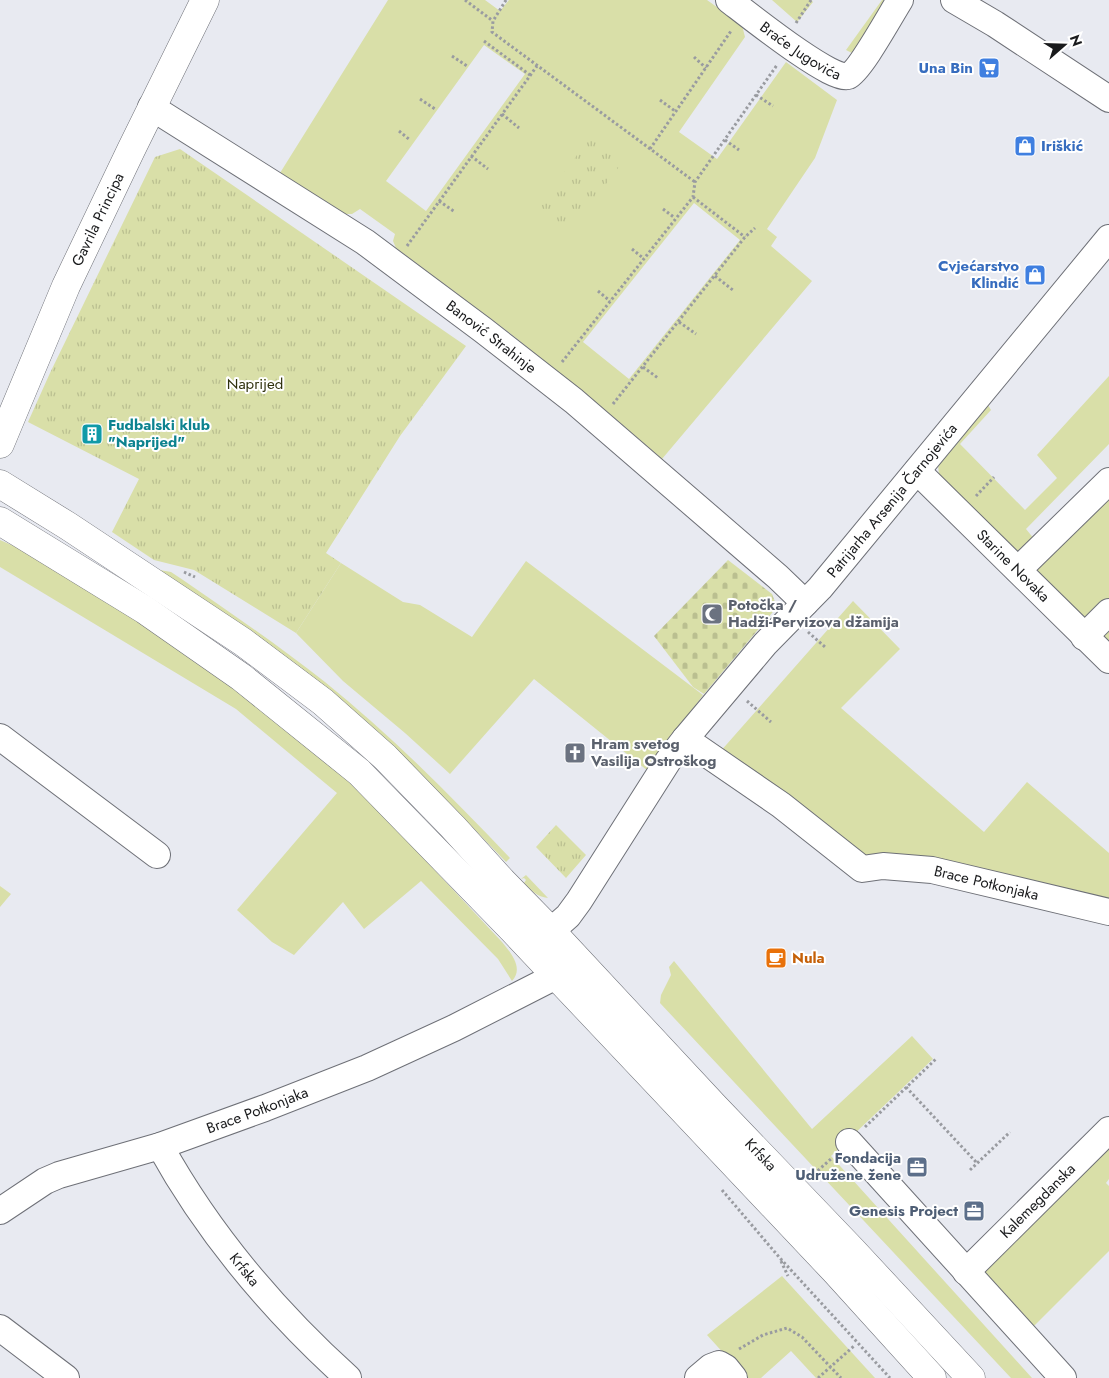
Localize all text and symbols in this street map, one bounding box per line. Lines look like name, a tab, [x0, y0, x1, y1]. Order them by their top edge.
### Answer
street label: Braće Jugovića	[755, 16, 844, 86]
north arrow	[1039, 20, 1089, 70]
text: N	[1065, 32, 1088, 49]
supermarket icon: Una Bin	[977, 56, 1001, 80]
place label: Una Bin	[919, 57, 973, 79]
shop icon: Iriškić	[1013, 134, 1037, 158]
place label: Iriškić	[1041, 135, 1083, 157]
street label: Gavrila Principa	[66, 169, 130, 270]
place label: Cvjećarstvo Klindić	[938, 255, 1019, 294]
shop icon: Cvjećarstvo Klindić	[1023, 263, 1047, 287]
street label: Banović Strahinje	[441, 295, 541, 379]
park label: Naprijed	[227, 373, 283, 395]
place label: Fudbalski klub "Naprijed"	[108, 414, 210, 453]
street label: Patrijarha Arsenija Čarnojevića	[822, 419, 963, 583]
building icon: Fudbalski klub "Naprijed"	[80, 422, 104, 446]
street label: Starine Novaka	[971, 524, 1055, 607]
place label: Potočka / Hadži-Pervizova džamija	[728, 594, 899, 633]
mosque icon: Potočka / Hadži-Pervizova džamija	[700, 602, 724, 626]
place label: Hram svetog Vasilija Ostroškog	[590, 733, 716, 772]
church icon: Hram svetog Vasilija Ostroškog	[563, 741, 587, 765]
street label: Brace Potkonjaka	[932, 860, 1041, 906]
cafe icon: Nula	[764, 946, 788, 970]
place label: Nula	[792, 947, 825, 969]
street label: Brace Potkonjaka	[203, 1081, 311, 1139]
street label: Krfska	[740, 1134, 782, 1176]
place label: Fondacija Udružene žene	[795, 1147, 901, 1186]
office icon: Fondacija Udružene žene	[905, 1155, 929, 1179]
street label: Kalemegdanska	[995, 1158, 1080, 1243]
office icon: Genesis Project	[962, 1199, 986, 1223]
place label: Genesis Project	[849, 1200, 958, 1222]
street label: Krfska	[224, 1248, 265, 1291]

